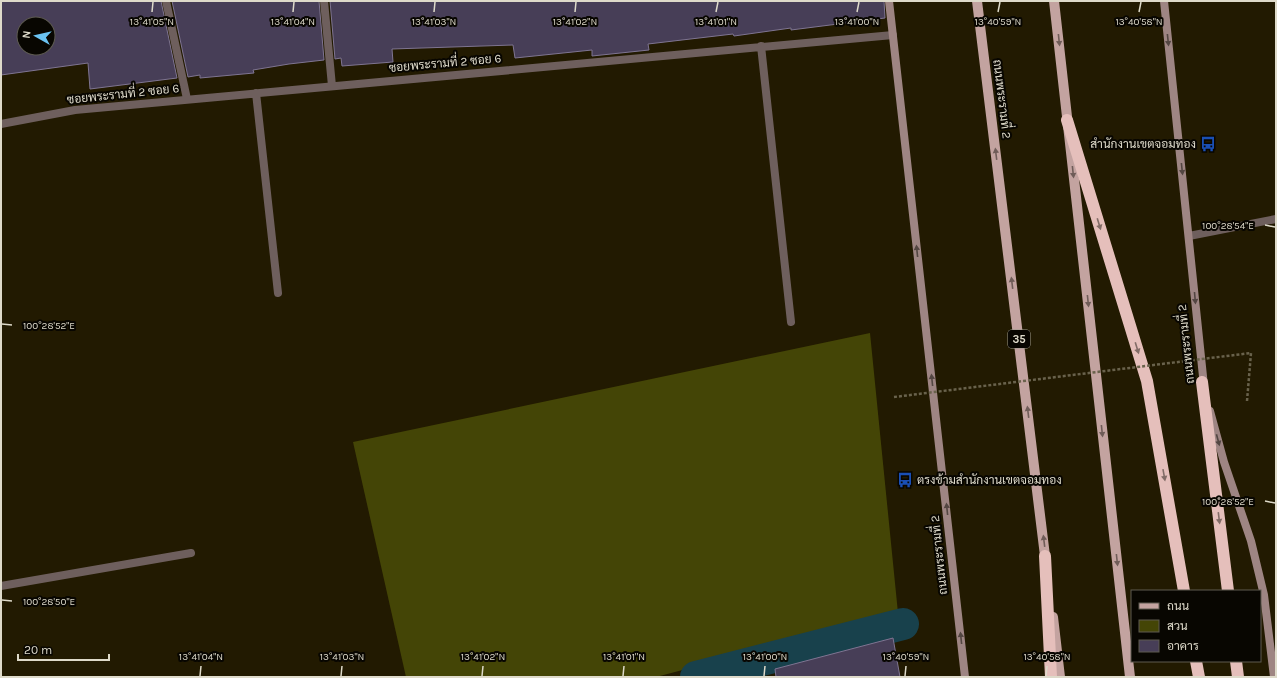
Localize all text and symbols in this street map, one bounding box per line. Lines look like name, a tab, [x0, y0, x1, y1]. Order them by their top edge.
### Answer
north arrow	[16, 16, 56, 56]
text: 13°41'05"N	[130, 16, 174, 28]
text: 13°41'04"N	[271, 16, 315, 28]
text: 13°41'03"N	[412, 16, 456, 28]
text: 13°41'02"N	[553, 16, 597, 28]
text: 13°41'01"N	[695, 16, 737, 28]
text: 13°41'00"N	[835, 16, 879, 28]
text: 13°40'59"N	[975, 16, 1021, 28]
text: 13°40'58"N	[1115, 16, 1163, 28]
text: N	[20, 30, 34, 39]
one-way arrow	[1055, 34, 1062, 46]
one-way arrow	[1165, 34, 1171, 46]
street label: ซอยพระรามที่ 2 ซอย 6	[388, 47, 502, 75]
street label: ถนนพระรามที่ 2	[990, 58, 1018, 139]
street label: ซอยพระรามที่ 2 ซอย 6	[66, 77, 180, 107]
bus stop icon: สำนักงานเขตจอมทอง	[1199, 135, 1217, 153]
place label: สำนักงานเขตจอมทอง	[1090, 137, 1196, 151]
one-way arrow	[993, 148, 999, 160]
one-way arrow	[1178, 163, 1185, 175]
one-way arrow	[1070, 166, 1076, 178]
one-way arrow	[1096, 218, 1102, 230]
text: 100°28'54"E	[1202, 220, 1254, 232]
one-way arrow	[914, 245, 921, 257]
one-way arrow	[1009, 277, 1015, 289]
one-way arrow	[1191, 292, 1198, 304]
one-way arrow	[1085, 295, 1091, 307]
street label: ถนนพระรามที่ 2	[1171, 304, 1197, 385]
text: 100°28'52"E	[23, 320, 75, 332]
road number: 35	[1008, 330, 1030, 348]
one-way arrow	[1134, 342, 1140, 354]
one-way arrow	[929, 374, 935, 386]
one-way arrow	[1025, 406, 1031, 418]
one-way arrow	[1099, 425, 1106, 437]
one-way arrow	[1215, 434, 1221, 446]
one-way arrow	[1161, 469, 1167, 481]
bus stop icon: ตรงข้ามสำนักงานเขตจอมทอง	[896, 471, 914, 489]
place label: ตรงข้ามสำนักงานเขตจอมทอง	[917, 473, 1062, 487]
text: 100°28'52"E	[1202, 496, 1254, 508]
one-way arrow	[943, 503, 950, 515]
one-way arrow	[1216, 512, 1222, 524]
street label: ถนนพระรามที่ 2	[924, 515, 950, 596]
one-way arrow	[1040, 535, 1047, 547]
one-way arrow	[1114, 554, 1120, 566]
legend	[1131, 590, 1261, 662]
text: 100°28'50"E	[23, 596, 75, 608]
text: ถนน	[1167, 599, 1190, 613]
text: สวน	[1167, 619, 1188, 633]
one-way arrow	[958, 632, 964, 644]
scale bar	[18, 636, 109, 662]
text: อาคาร	[1167, 639, 1199, 653]
text: 20 m	[24, 643, 52, 657]
text: 13°41'04"N	[179, 651, 223, 663]
text: 13°41'03"N	[320, 651, 364, 663]
text: 13°41'02"N	[461, 651, 505, 663]
text: 13°41'01"N	[603, 651, 645, 663]
text: 13°41'00"N	[743, 651, 787, 663]
text: 13°40'59"N	[883, 651, 929, 663]
text: 13°40'58"N	[1023, 651, 1071, 663]

